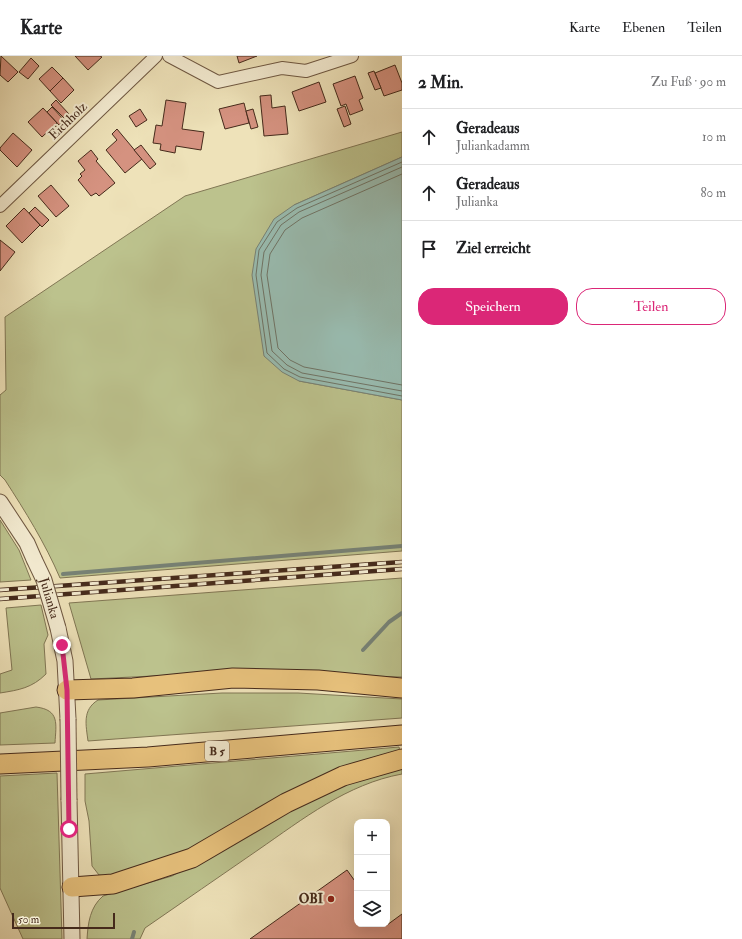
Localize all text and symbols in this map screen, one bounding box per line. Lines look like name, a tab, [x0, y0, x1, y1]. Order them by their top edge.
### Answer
text: Karte	[20, 16, 62, 40]
text: Karte	[569, 19, 600, 36]
text: Ebenen	[622, 19, 665, 36]
text: Teilen	[687, 19, 722, 36]
text: 2 Min.	[418, 72, 463, 93]
text: Zu Fuß · 90 m	[651, 74, 726, 90]
street label: Eichholz	[45, 98, 91, 143]
text: Geradeaus	[456, 119, 519, 138]
icon: ahead	[418, 126, 440, 148]
text: 10 m	[702, 129, 726, 145]
text: Juliankadamm	[456, 138, 530, 154]
text: Geradeaus	[456, 175, 519, 194]
icon: ahead	[418, 182, 440, 204]
text: 80 m	[700, 185, 726, 201]
text: Julianka	[456, 194, 498, 210]
icon: arrive	[418, 238, 440, 260]
text: Ziel erreicht	[456, 239, 531, 258]
button: Speichern	[418, 288, 568, 325]
button: Teilen	[576, 288, 726, 325]
street label: Julianka	[35, 575, 63, 621]
route end	[53, 636, 71, 654]
road number: B 5	[205, 741, 229, 761]
map controls	[354, 819, 390, 927]
button: +	[354, 819, 390, 855]
route start	[60, 820, 78, 838]
button: −	[354, 855, 390, 891]
place label: OBI	[299, 891, 324, 907]
button: layers	[354, 891, 390, 927]
marker: OBI	[326, 894, 336, 904]
scale bar	[12, 911, 115, 930]
text: 50 m	[18, 913, 39, 926]

